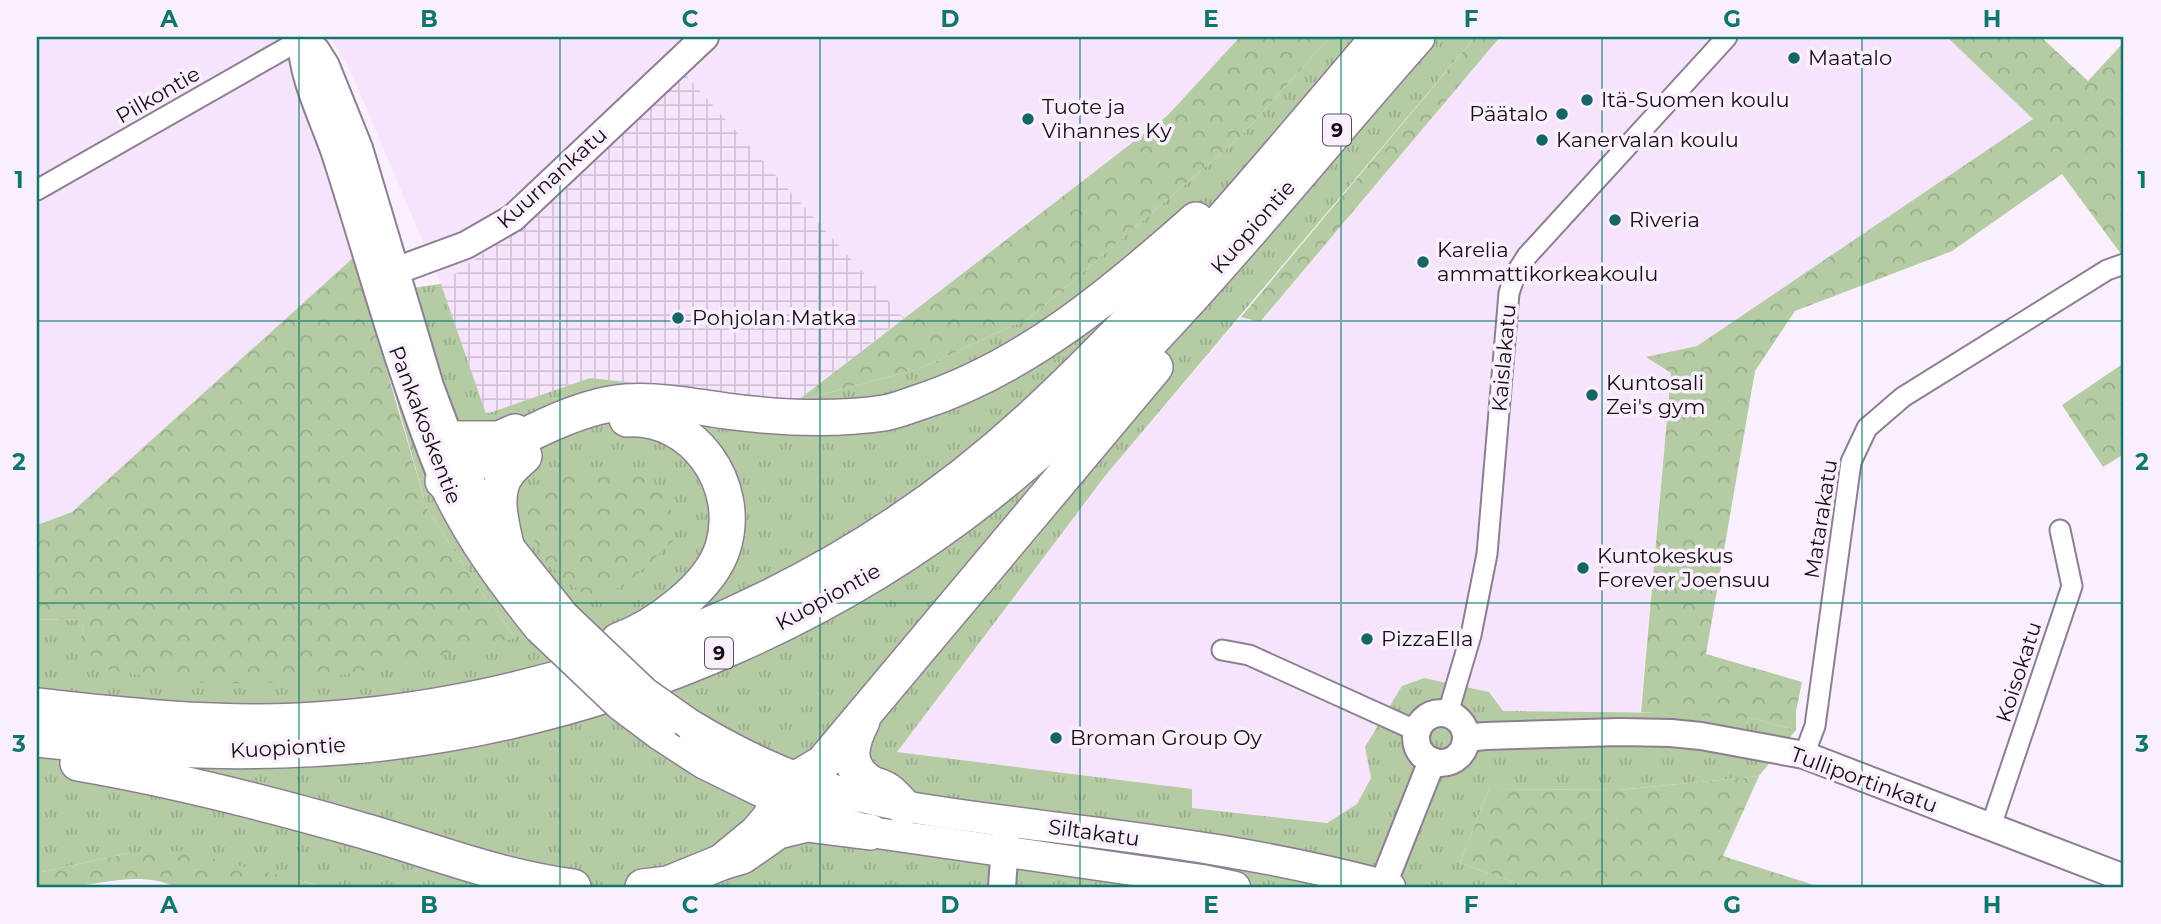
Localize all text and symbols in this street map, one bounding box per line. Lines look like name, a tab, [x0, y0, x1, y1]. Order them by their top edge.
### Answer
text: A	[159, 5, 178, 33]
text: B	[420, 5, 438, 33]
text: C	[682, 5, 699, 33]
text: D	[941, 5, 960, 33]
text: E	[1203, 5, 1219, 33]
text: F	[1464, 5, 1479, 33]
text: G	[1723, 5, 1741, 33]
text: H	[1983, 5, 2001, 33]
place label: Maatalo	[1808, 45, 1892, 70]
marker: Maatalo	[1786, 50, 1802, 66]
street label: Pilkontie	[111, 61, 204, 129]
place label: Itä-Suomen koulu	[1601, 87, 1790, 112]
marker: Itä-Suomen koulu	[1579, 92, 1595, 108]
place label: Tuote ja Vihannes Ky	[1042, 94, 1172, 143]
place label: Päätalo	[1469, 101, 1548, 126]
marker: Päätalo	[1554, 106, 1570, 122]
marker: Tuote ja Vihannes Ky	[1020, 111, 1036, 127]
road number: 9	[1323, 114, 1351, 146]
street label: Kuurnankatu	[492, 122, 612, 233]
place label: Kanervalan koulu	[1556, 127, 1739, 152]
marker: Kanervalan koulu	[1534, 132, 1550, 148]
text: 1	[14, 166, 24, 194]
text: 1	[2137, 166, 2147, 194]
street label: Kuopiontie	[1205, 175, 1300, 279]
place label: Riveria	[1629, 207, 1700, 232]
marker: Riveria	[1607, 212, 1623, 228]
place label: Karelia ammattikorkeakoulu	[1437, 237, 1658, 286]
marker: Karelia ammattikorkeakoulu	[1415, 254, 1431, 270]
street label: Kaislakatu	[1486, 303, 1521, 413]
place label: Pohjolan Matka	[692, 305, 857, 330]
marker: Pohjolan Matka	[670, 310, 686, 326]
street label: Pankakoskentie	[384, 342, 467, 507]
place label: Kuntosali Zei's gym	[1606, 370, 1706, 419]
marker: Kuntosali Zei's gym	[1584, 387, 1600, 403]
text: 2	[12, 448, 26, 476]
text: 2	[2135, 448, 2149, 476]
street label: Matarakatu	[1799, 458, 1842, 580]
place label: Kuntokeskus Forever Joensuu	[1597, 543, 1770, 592]
street label: Kuopiontie	[771, 558, 885, 636]
marker: Kuntokeskus Forever Joensuu	[1575, 560, 1591, 576]
street label: Koisokatu	[1991, 619, 2046, 725]
place label: PizzaElla	[1381, 626, 1473, 651]
marker: PizzaElla	[1359, 631, 1375, 647]
road number: 9	[705, 638, 733, 668]
place label: Broman Group Oy	[1070, 725, 1263, 750]
text: 3	[11, 730, 26, 758]
marker: Broman Group Oy	[1048, 730, 1064, 746]
text: 3	[2134, 730, 2149, 758]
street label: Kuopiontie	[229, 732, 347, 763]
street label: Tulliportinkatu	[1787, 741, 1941, 818]
street label: Siltakatu	[1047, 814, 1141, 851]
text: A	[159, 891, 178, 919]
text: B	[420, 891, 438, 919]
text: C	[682, 891, 699, 919]
text: D	[941, 891, 960, 919]
text: E	[1203, 891, 1219, 919]
text: F	[1464, 891, 1479, 919]
text: G	[1723, 891, 1741, 919]
text: H	[1983, 891, 2001, 919]

